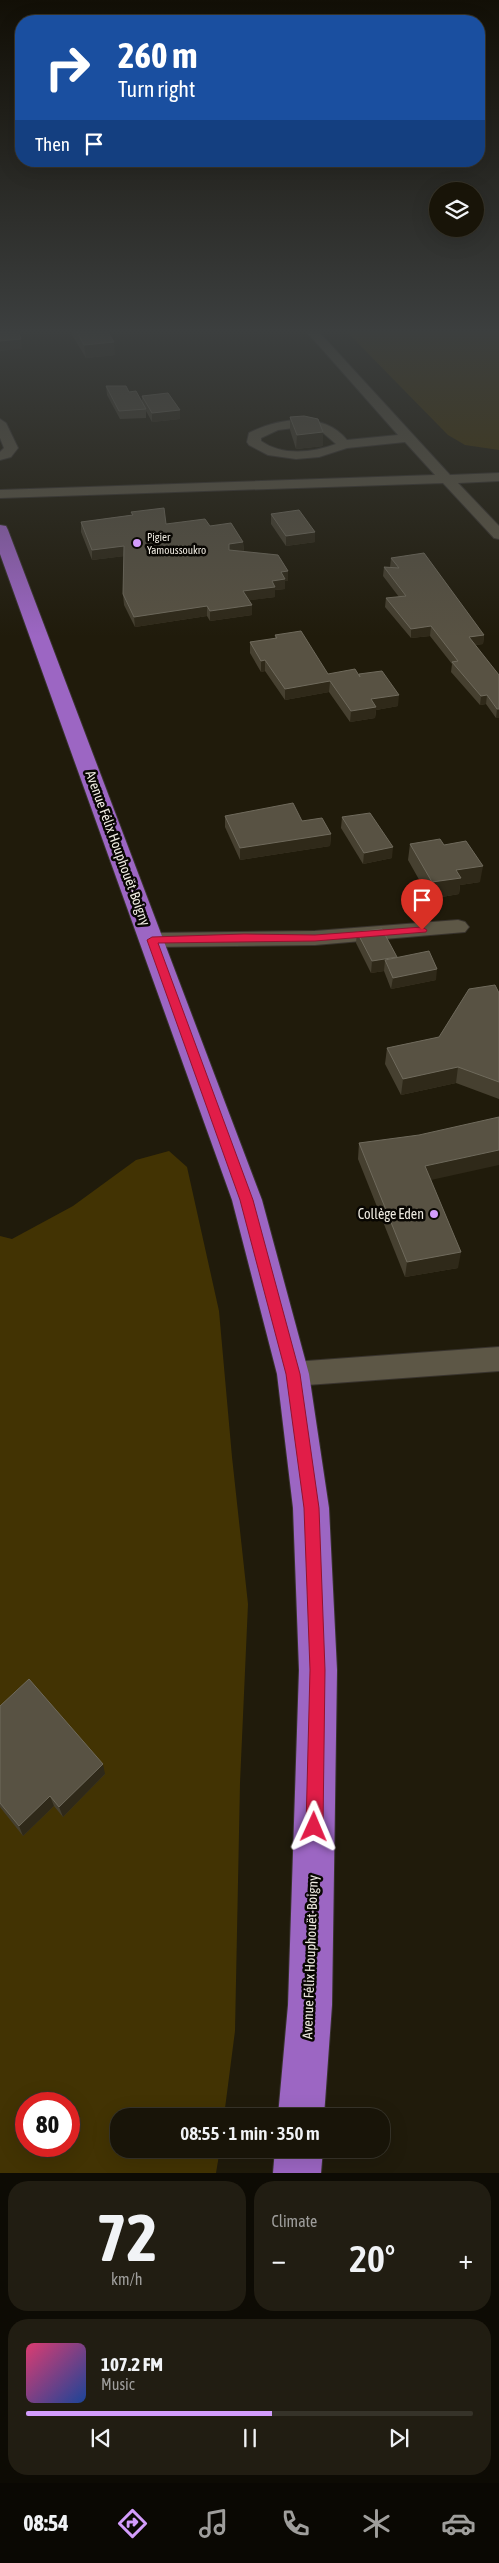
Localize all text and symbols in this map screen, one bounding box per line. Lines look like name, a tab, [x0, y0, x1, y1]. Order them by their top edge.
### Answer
icon: right	[35, 35, 100, 100]
text: 260 m	[118, 35, 197, 75]
text: Turn right	[118, 76, 195, 102]
icon: arrive	[80, 130, 108, 158]
text: Then	[35, 133, 70, 155]
map controls	[429, 182, 484, 237]
button: layers	[429, 182, 484, 237]
place label: Pigier Yamoussoukro	[147, 531, 206, 556]
marker: Pigier Yamoussoukro	[131, 537, 143, 549]
street label: Avenue Félix Houphouët-Boigny	[82, 768, 154, 928]
pin	[401, 879, 443, 930]
icon: arrive	[408, 886, 436, 914]
place label: Collège Eden	[358, 1206, 424, 1222]
marker: Collège Eden	[428, 1208, 440, 1220]
position arrow	[287, 1800, 339, 1852]
street label: Avenue Félix Houphouët-Boigny	[299, 1875, 321, 2039]
speed limit sign: 80	[15, 2092, 80, 2157]
text: 08:55 · 1 min · 350 m	[180, 2122, 320, 2144]
text: 72	[96, 2200, 157, 2275]
text: Climate	[272, 2212, 317, 2230]
text: 20°	[349, 2237, 395, 2280]
text: −	[272, 2243, 286, 2275]
text: +	[458, 2243, 473, 2275]
text: km/h	[111, 2270, 143, 2288]
text: 107.2 FM	[101, 2353, 163, 2375]
text: Music	[101, 2375, 135, 2393]
icon: previous	[87, 2424, 115, 2452]
icon: pause	[236, 2424, 264, 2452]
icon: next	[385, 2424, 413, 2452]
icon: directions	[115, 2506, 150, 2541]
icon: music	[196, 2506, 231, 2541]
icon: phone	[278, 2506, 313, 2541]
icon: climate	[359, 2506, 394, 2541]
icon: car	[441, 2506, 476, 2541]
text: 08:54	[23, 2510, 69, 2536]

